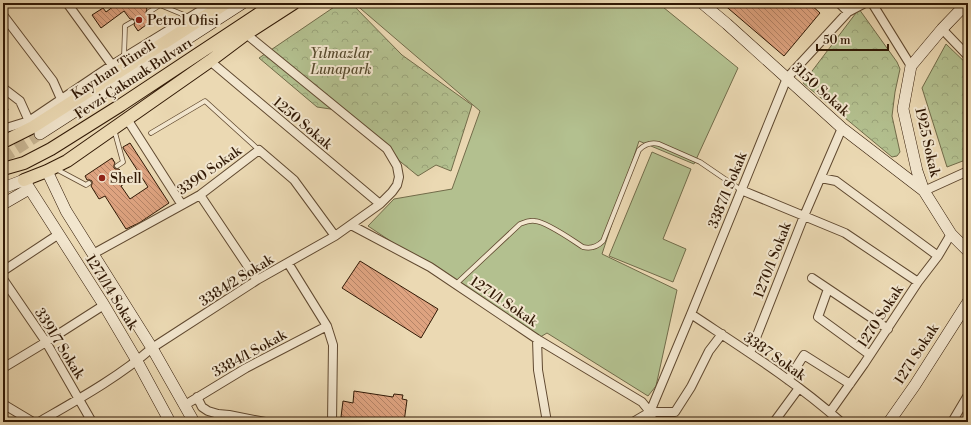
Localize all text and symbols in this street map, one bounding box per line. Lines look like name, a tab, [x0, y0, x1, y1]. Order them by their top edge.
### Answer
place label: Petrol Ofisi	[147, 12, 219, 30]
marker: Petrol Ofisi	[134, 15, 144, 25]
scale bar	[817, 26, 888, 52]
text: 50 m	[823, 33, 851, 48]
street label: Fevzi Çakmak Bulvarı	[71, 34, 196, 124]
street label: Kayıhan Tüneli	[68, 36, 159, 104]
park label: Yılmazlar Lunapark	[310, 45, 373, 79]
street label: 3150 Sokak	[788, 59, 853, 121]
street label: 1250 Sokak	[269, 94, 336, 154]
street label: 1925 Sokak	[910, 106, 944, 179]
street label: 3390 Sokak	[174, 142, 246, 199]
street label: 3387/1 Sokak	[704, 149, 752, 231]
place label: Shell	[110, 170, 142, 188]
marker: Shell	[97, 173, 107, 183]
street label: 1270/1 Sokak	[750, 219, 796, 301]
street label: 3384/2 Sokak	[196, 251, 278, 311]
street label: 1271/14 Sokak	[81, 252, 142, 334]
street label: 1271/1 Sokak	[466, 273, 541, 331]
street label: 1270 Sokak	[854, 281, 908, 351]
street label: 3391/7 Sokak	[30, 305, 88, 383]
street label: 1271 Sokak	[891, 320, 943, 388]
street label: 3384/1 Sokak	[209, 326, 290, 382]
street label: 3387 Sokak	[740, 329, 810, 385]

